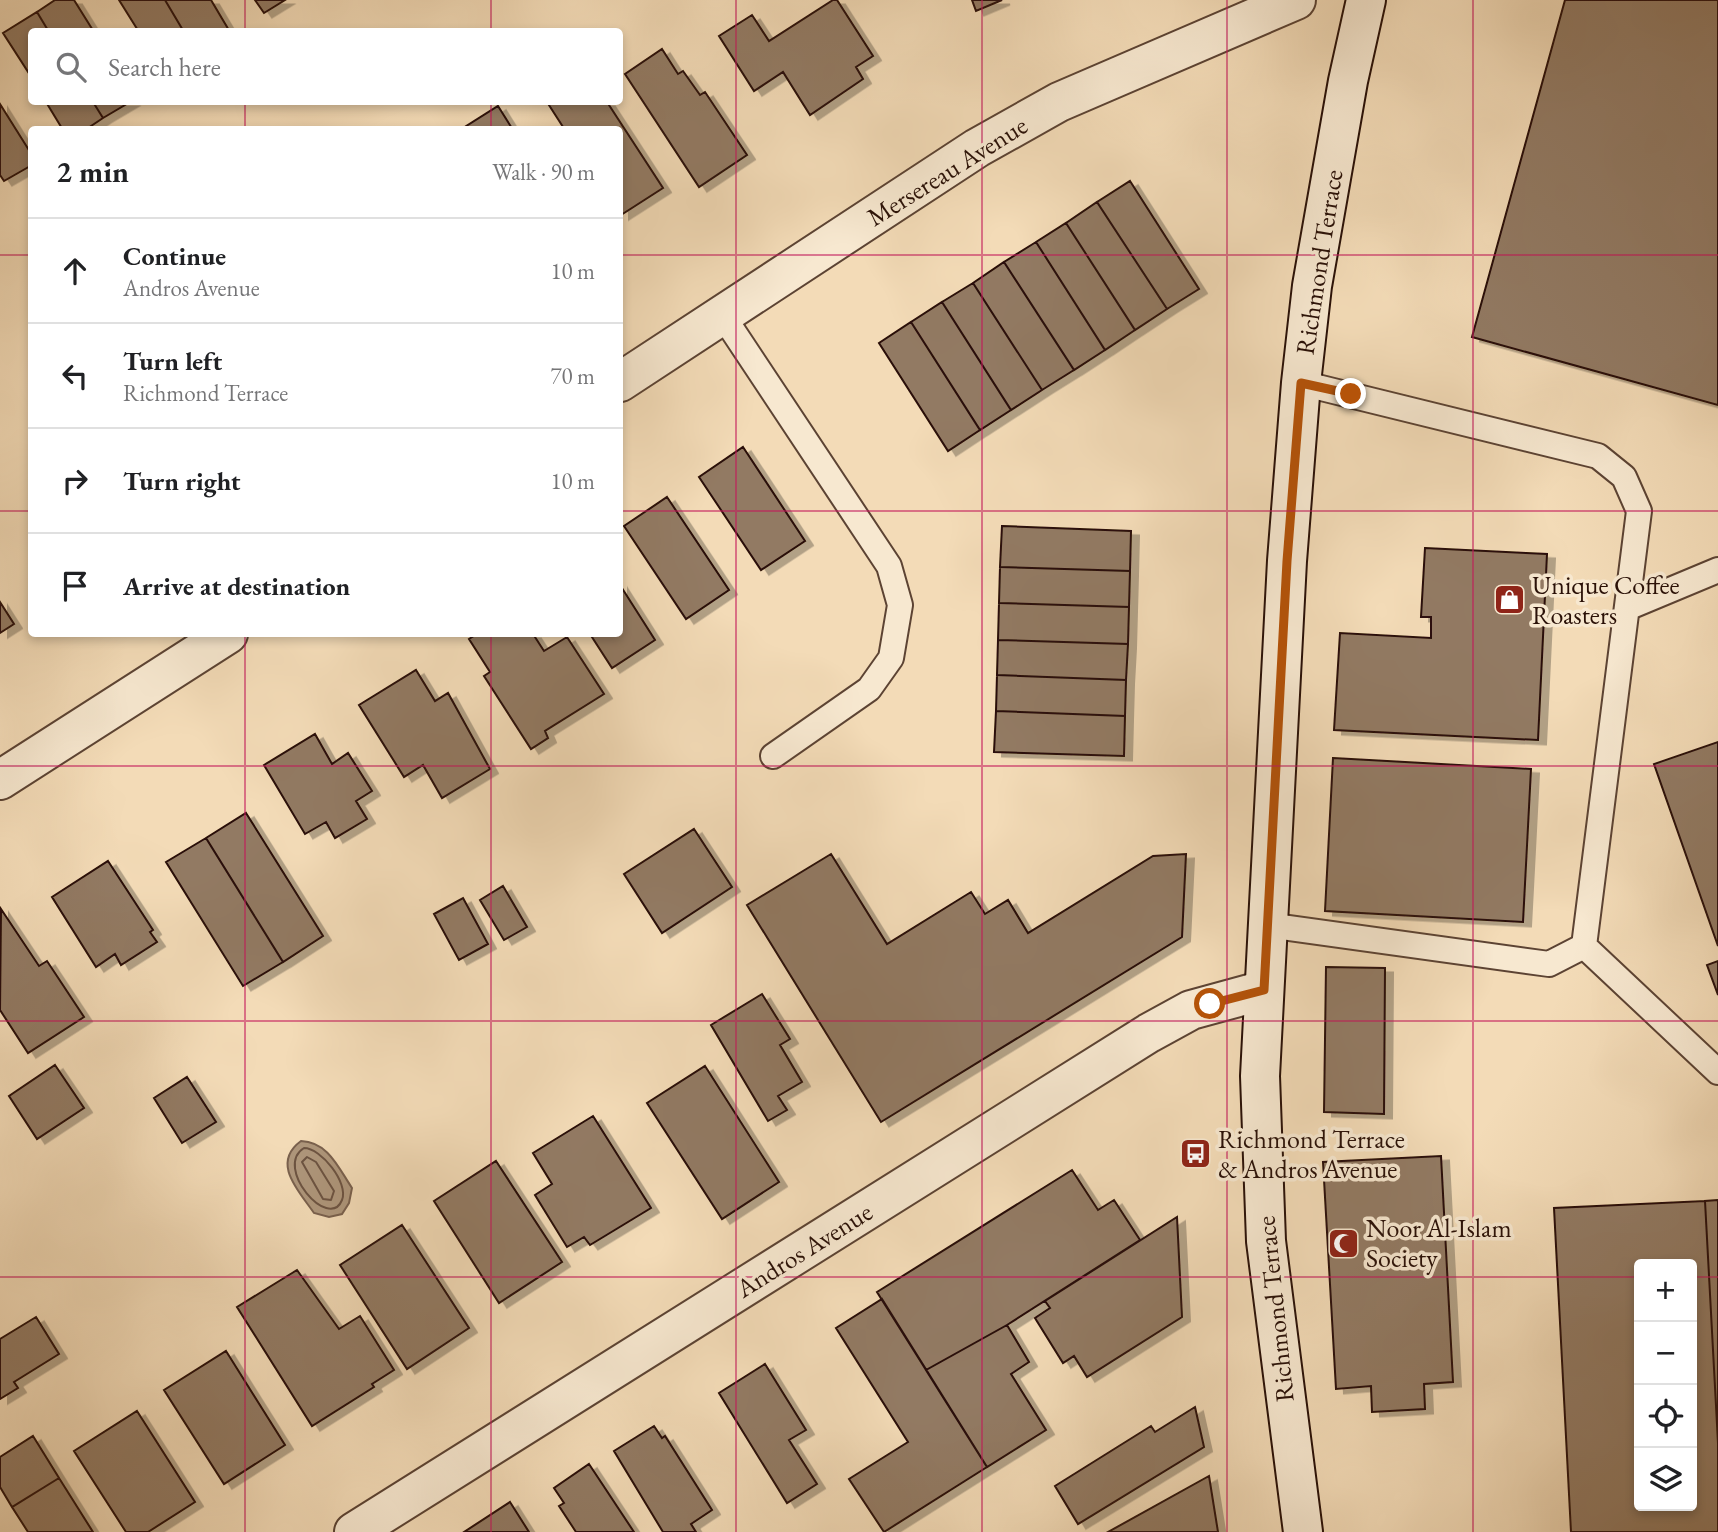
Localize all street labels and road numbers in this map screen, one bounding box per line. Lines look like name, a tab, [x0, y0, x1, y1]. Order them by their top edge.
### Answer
street label: Mersereau Avenue	[860, 108, 1034, 234]
street label: Richmond Terrace	[1288, 167, 1350, 357]
street label: Andros Avenue	[729, 1195, 879, 1306]
street label: Richmond Terrace	[1248, 1214, 1302, 1404]

